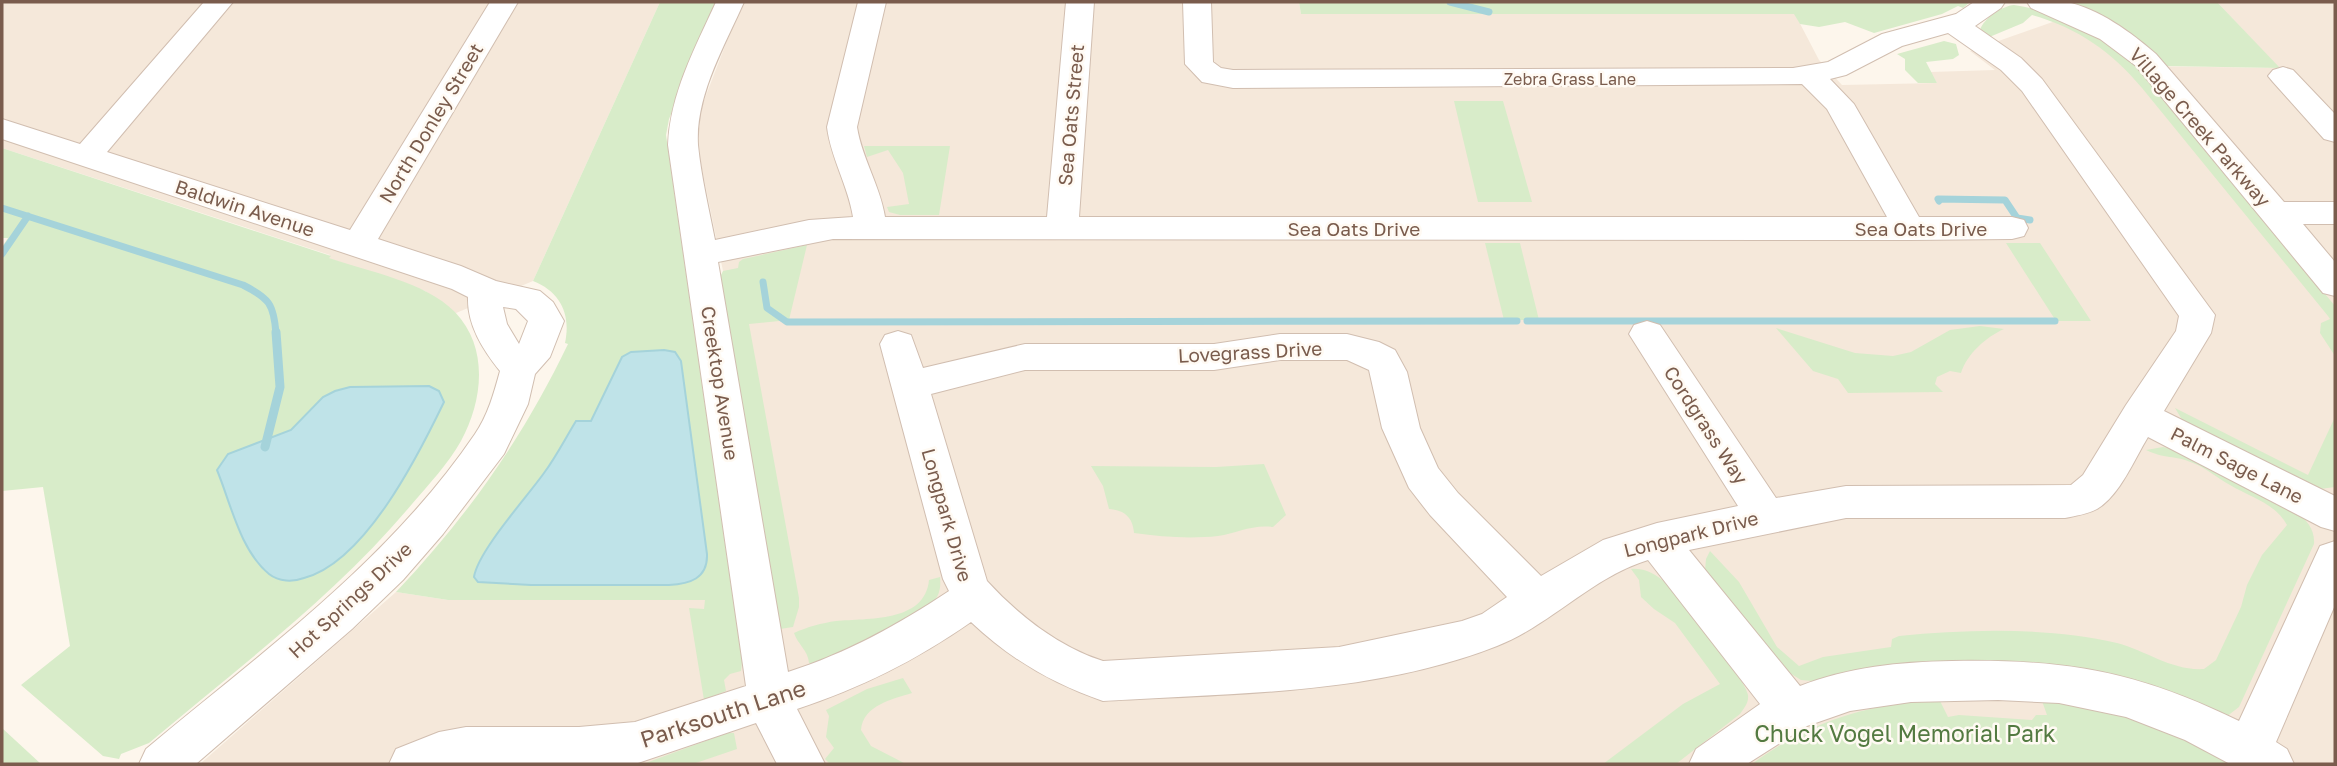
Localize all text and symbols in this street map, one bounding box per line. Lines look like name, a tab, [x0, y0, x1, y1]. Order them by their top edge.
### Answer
street label: North Donley Street	[374, 39, 487, 207]
street label: Village Creek Parkway	[2125, 42, 2276, 211]
street label: Sea Oats Street	[1053, 43, 1088, 187]
street label: Zebra Grass Lane	[1504, 69, 1636, 89]
street label: Baldwin Avenue	[173, 174, 318, 241]
street label: Sea Oats Drive	[1288, 217, 1420, 240]
street label: Sea Oats Drive	[1855, 217, 1987, 240]
street label: Creektop Avenue	[697, 304, 744, 462]
street label: Lovegrass Drive	[1177, 336, 1323, 367]
street label: Cordgrass Way	[1660, 361, 1753, 488]
street label: Palm Sage Lane	[2167, 421, 2307, 508]
street label: Longpark Drive	[917, 445, 978, 584]
street label: Longpark Drive	[1621, 506, 1761, 561]
street label: Hot Springs Drive	[283, 537, 416, 663]
street label: Parksouth Lane	[636, 673, 809, 753]
park label: Chuck Vogel Memorial Park	[1754, 719, 2056, 747]

